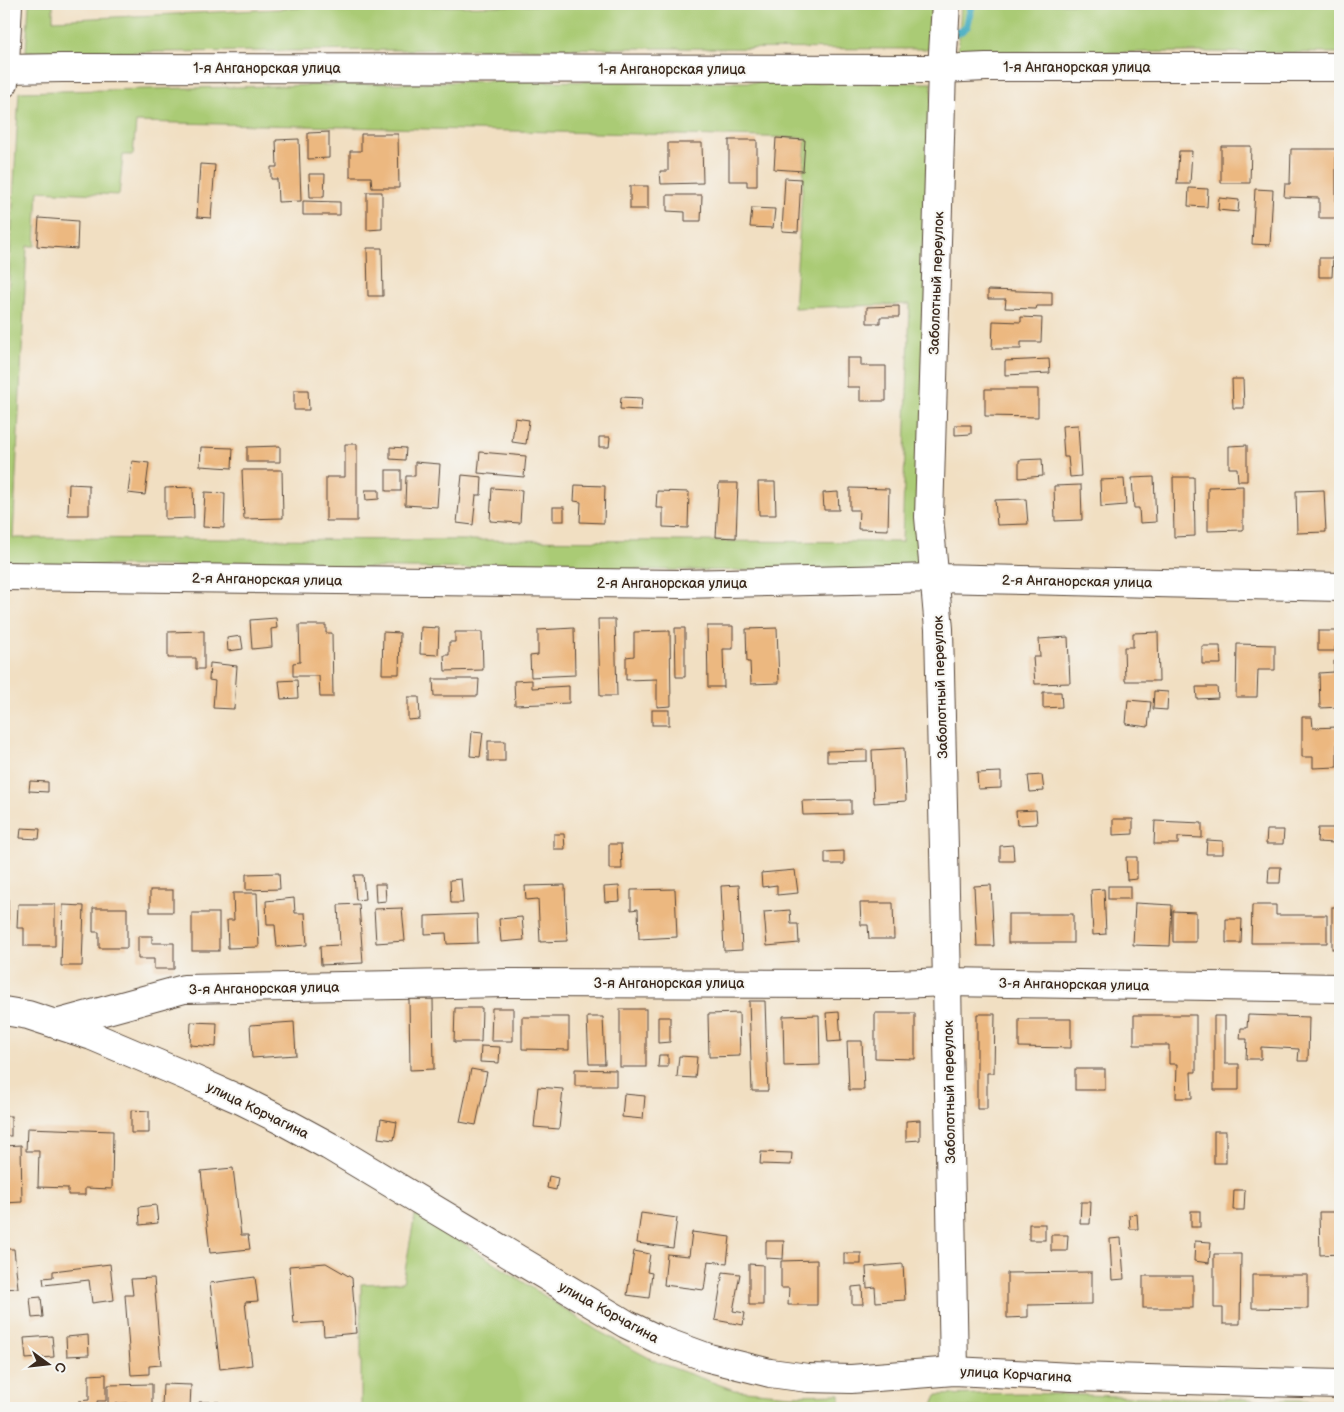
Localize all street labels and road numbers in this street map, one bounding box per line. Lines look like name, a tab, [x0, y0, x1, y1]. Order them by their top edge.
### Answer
street label: 1-я Анганорская улица	[1003, 59, 1152, 76]
street label: 1-я Анганорская улица	[193, 60, 342, 77]
street label: 1-я Анганорская улица	[598, 61, 747, 78]
street label: Заболотный переулок	[926, 211, 948, 355]
street label: 2-я Анганорская улица	[192, 570, 343, 589]
street label: 2-я Анганорская улица	[1002, 572, 1153, 591]
street label: 2-я Анганорская улица	[597, 575, 748, 592]
street label: Заболотный переулок	[929, 615, 951, 759]
street label: 3-я Анганорская улица	[594, 975, 745, 992]
street label: 3-я Анганорская улица	[998, 975, 1150, 994]
street label: 3-я Анганорская улица	[188, 979, 340, 998]
street label: Заболотный переулок	[940, 1020, 959, 1164]
street label: улица Корчагина	[204, 1078, 312, 1143]
street label: улица Корчагина	[556, 1278, 662, 1347]
street label: улица Корчагина	[960, 1363, 1073, 1386]

